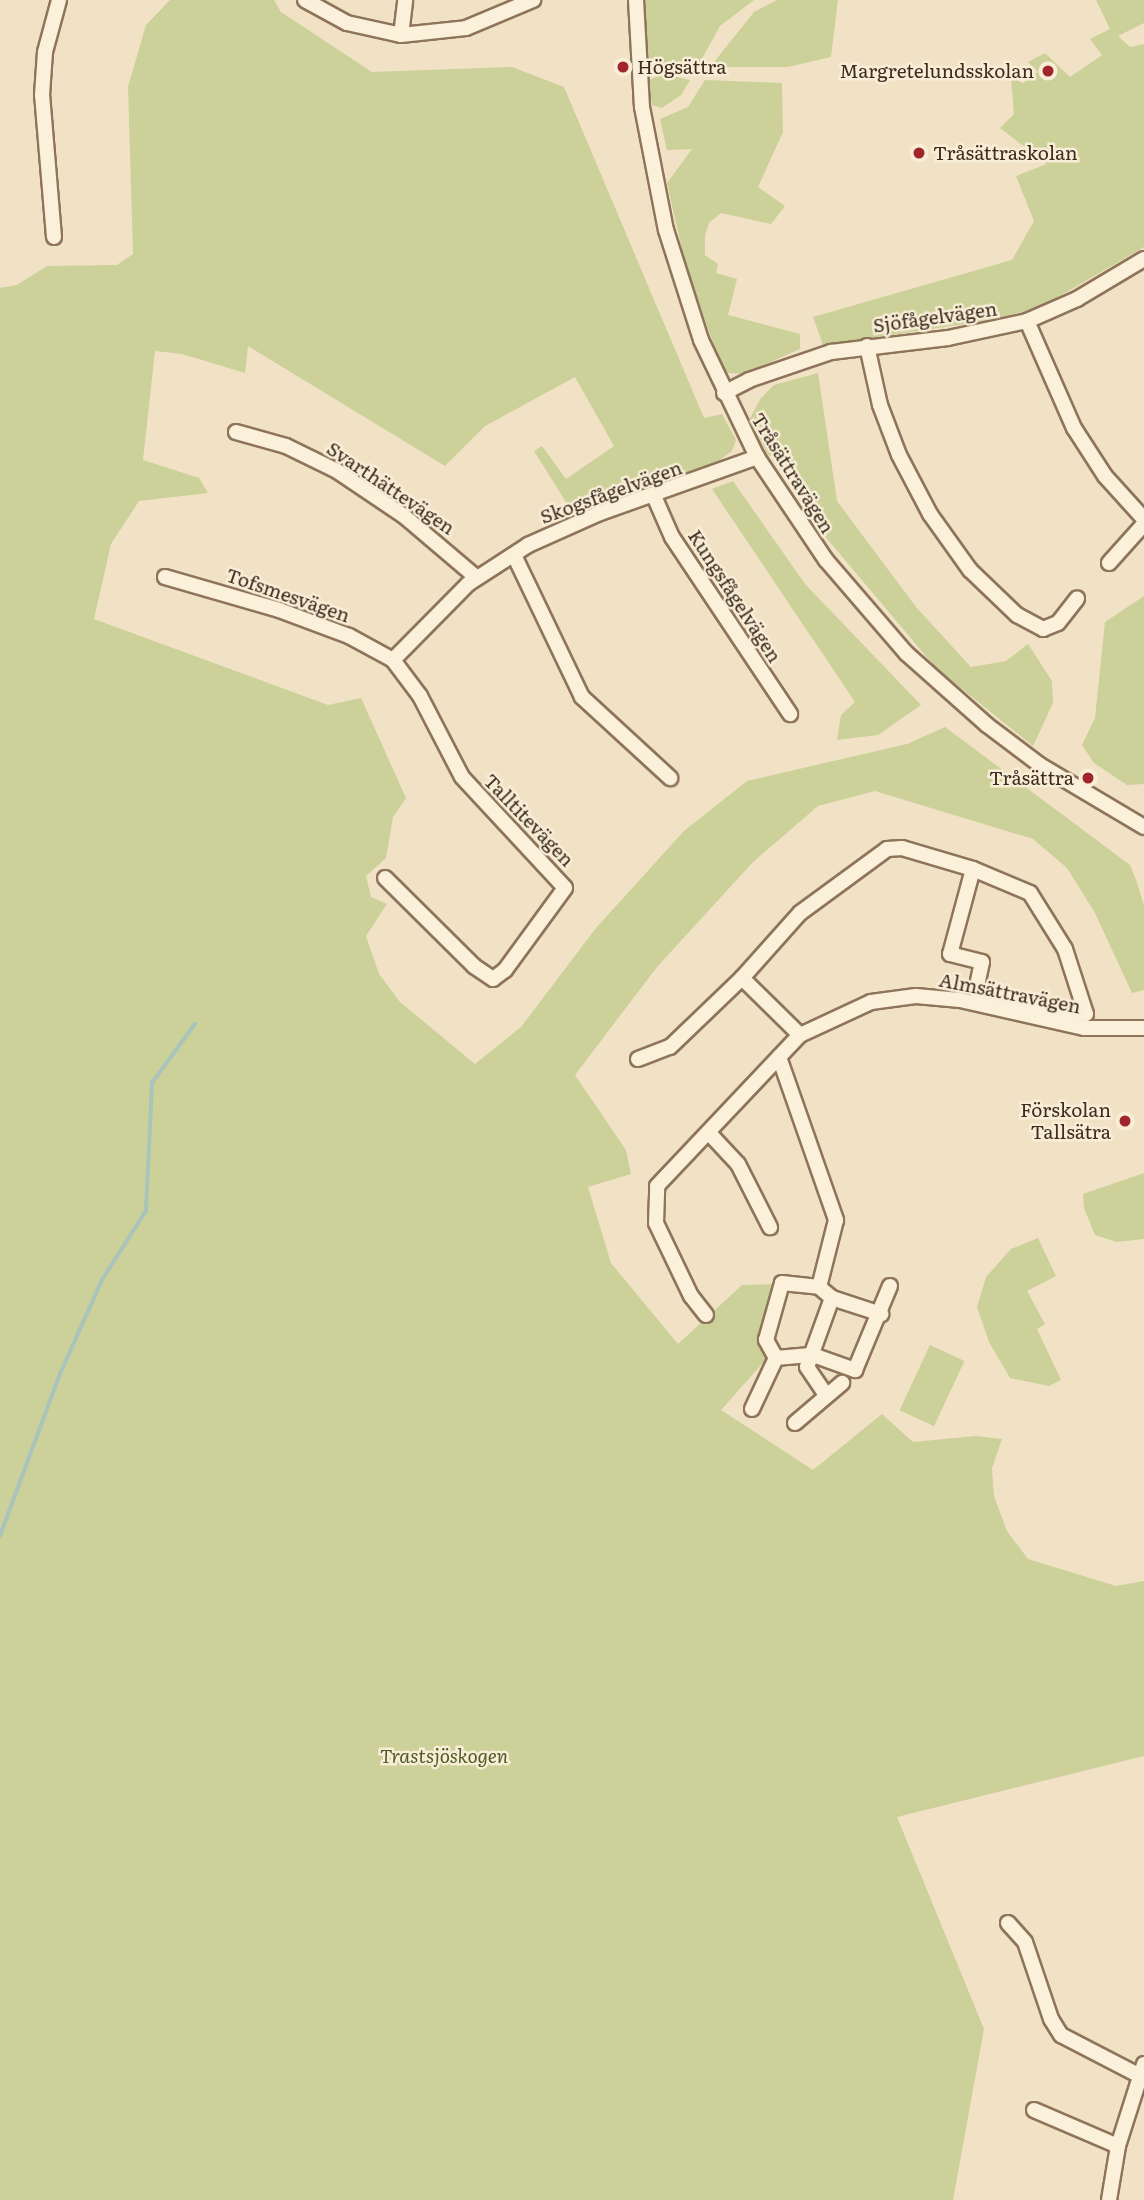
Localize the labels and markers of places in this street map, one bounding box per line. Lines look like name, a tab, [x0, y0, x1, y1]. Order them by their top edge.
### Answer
place label: Högsättra	[637, 56, 727, 78]
marker: Högsättra	[615, 59, 631, 75]
place label: Margretelundsskolan	[840, 60, 1034, 82]
marker: Margretelundsskolan	[1040, 63, 1056, 79]
place label: Tråsättraskolan	[933, 142, 1078, 164]
marker: Tråsättraskolan	[911, 145, 927, 161]
place label: Tråsättra	[989, 767, 1074, 789]
marker: Tråsättra	[1080, 770, 1096, 786]
place label: Förskolan Tallsätra	[1020, 1099, 1111, 1143]
marker: Förskolan Tallsätra	[1117, 1113, 1133, 1129]

